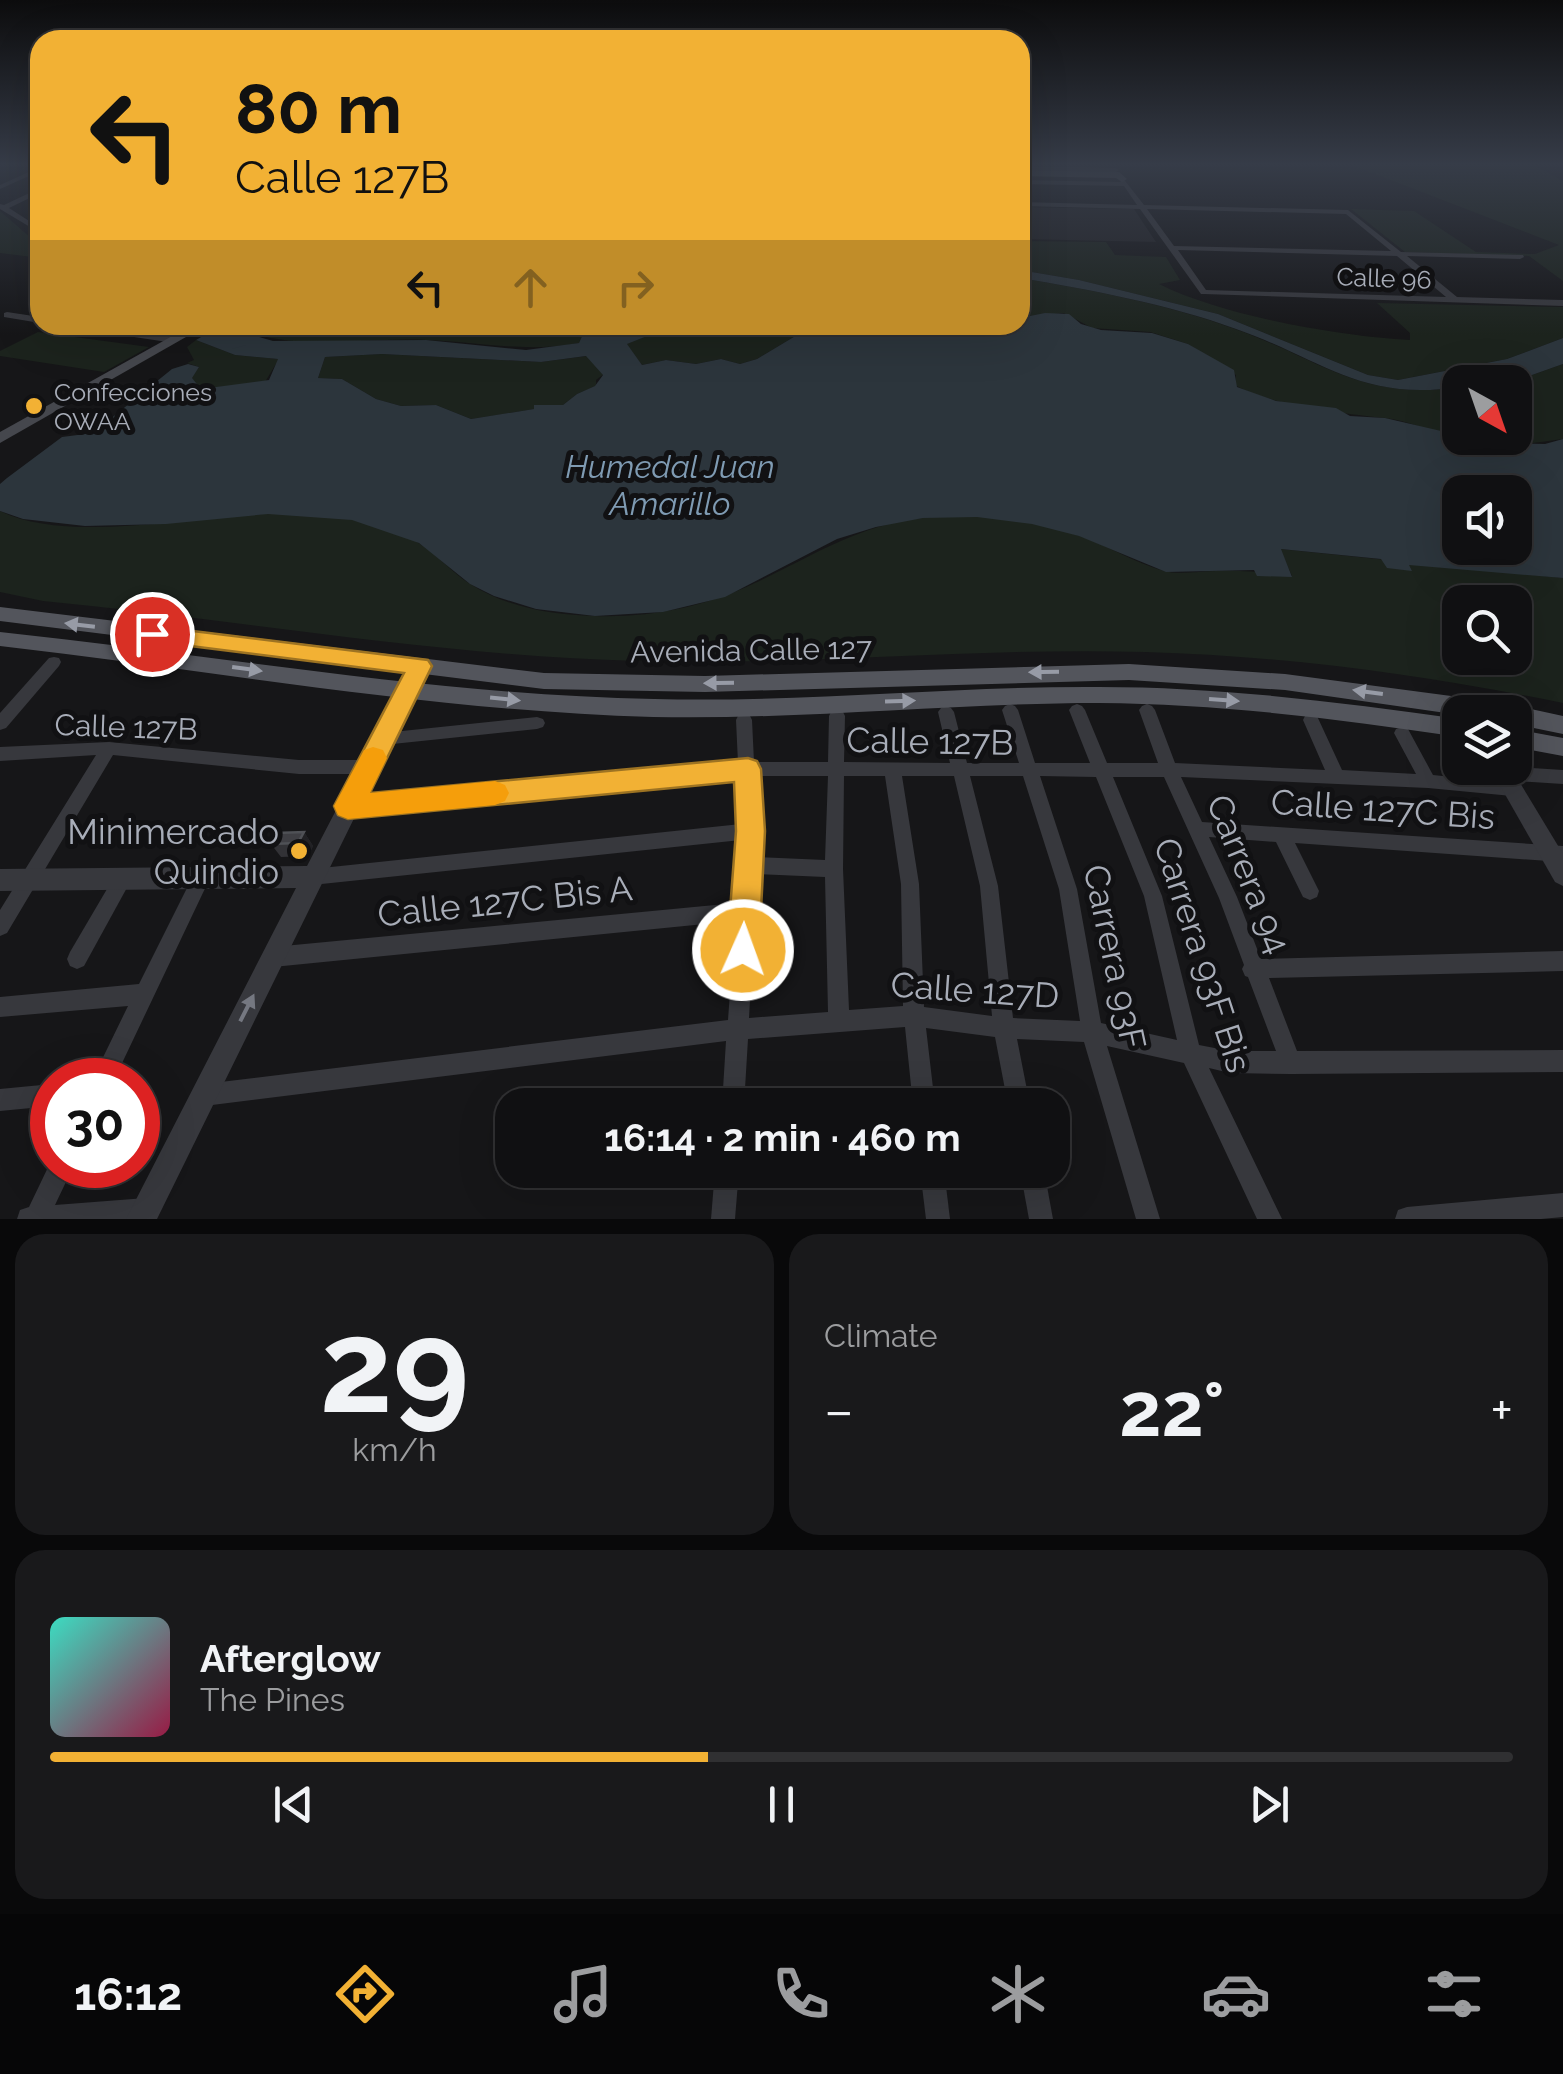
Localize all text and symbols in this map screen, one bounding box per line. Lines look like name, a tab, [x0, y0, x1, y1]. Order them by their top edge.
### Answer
text: 80 m	[235, 67, 402, 149]
icon: left	[70, 70, 200, 200]
text: Calle 127B	[235, 151, 450, 204]
icon: left	[398, 260, 453, 315]
icon: ahead	[503, 260, 558, 315]
icon: right	[608, 260, 663, 315]
street label: Calle 96	[1336, 261, 1432, 295]
north arrow	[1442, 365, 1532, 455]
map controls	[1442, 365, 1532, 785]
place label: Confecciones OWAA	[54, 377, 212, 436]
marker: Confecciones OWAA	[23, 395, 45, 417]
water label: Humedal Juan Amarillo	[565, 448, 775, 522]
button: sound	[1442, 475, 1532, 565]
button: search	[1442, 585, 1532, 675]
pin	[110, 592, 195, 677]
icon: arrive	[125, 607, 180, 662]
one-way arrow	[63, 617, 95, 633]
street label: Avenida Calle 127	[630, 630, 872, 670]
one-way arrow	[232, 661, 264, 677]
one-way arrow	[1027, 665, 1059, 681]
one-way arrow	[702, 676, 734, 692]
one-way arrow	[1351, 683, 1383, 699]
one-way arrow	[490, 691, 521, 707]
one-way arrow	[1209, 692, 1241, 708]
one-way arrow	[884, 693, 916, 709]
button: layers	[1442, 695, 1532, 785]
street label: Calle 127B	[54, 707, 198, 747]
street label: Calle 127B	[846, 719, 1014, 763]
street label: Calle 127C Bis	[1270, 781, 1496, 837]
street label: Carrera 94	[1199, 789, 1299, 959]
place label: Minimercado Quindio	[67, 811, 279, 892]
street label: Carrera 93F Bis	[1146, 833, 1260, 1077]
marker: Minimercado Quindio	[288, 840, 310, 862]
street label: Carrera 93F	[1075, 861, 1155, 1053]
street label: Calle 127C Bis A	[376, 867, 635, 935]
position arrow	[691, 898, 795, 1002]
street label: Calle 127D	[889, 964, 1061, 1016]
one-way arrow	[239, 993, 256, 1022]
speed limit sign: 30	[30, 1058, 160, 1188]
text: 16:14 · 2 min · 460 m	[604, 1115, 961, 1160]
text: 29	[320, 1290, 469, 1442]
text: Climate	[824, 1317, 938, 1354]
text: 22°	[1119, 1365, 1225, 1454]
text: −	[824, 1378, 854, 1443]
text: +	[1490, 1378, 1513, 1443]
text: km/h	[352, 1431, 437, 1468]
text: Afterglow	[200, 1636, 381, 1681]
text: The Pines	[200, 1681, 345, 1718]
icon: previous	[266, 1777, 321, 1832]
icon: pause	[754, 1777, 809, 1832]
icon: next	[1242, 1777, 1297, 1832]
icon: directions	[330, 1959, 400, 2029]
icon: music	[548, 1959, 618, 2029]
icon: phone	[766, 1959, 836, 2029]
icon: climate	[983, 1959, 1053, 2029]
icon: car	[1201, 1959, 1271, 2029]
icon: filters	[1419, 1959, 1489, 2029]
text: 16:12	[74, 1968, 182, 2021]

